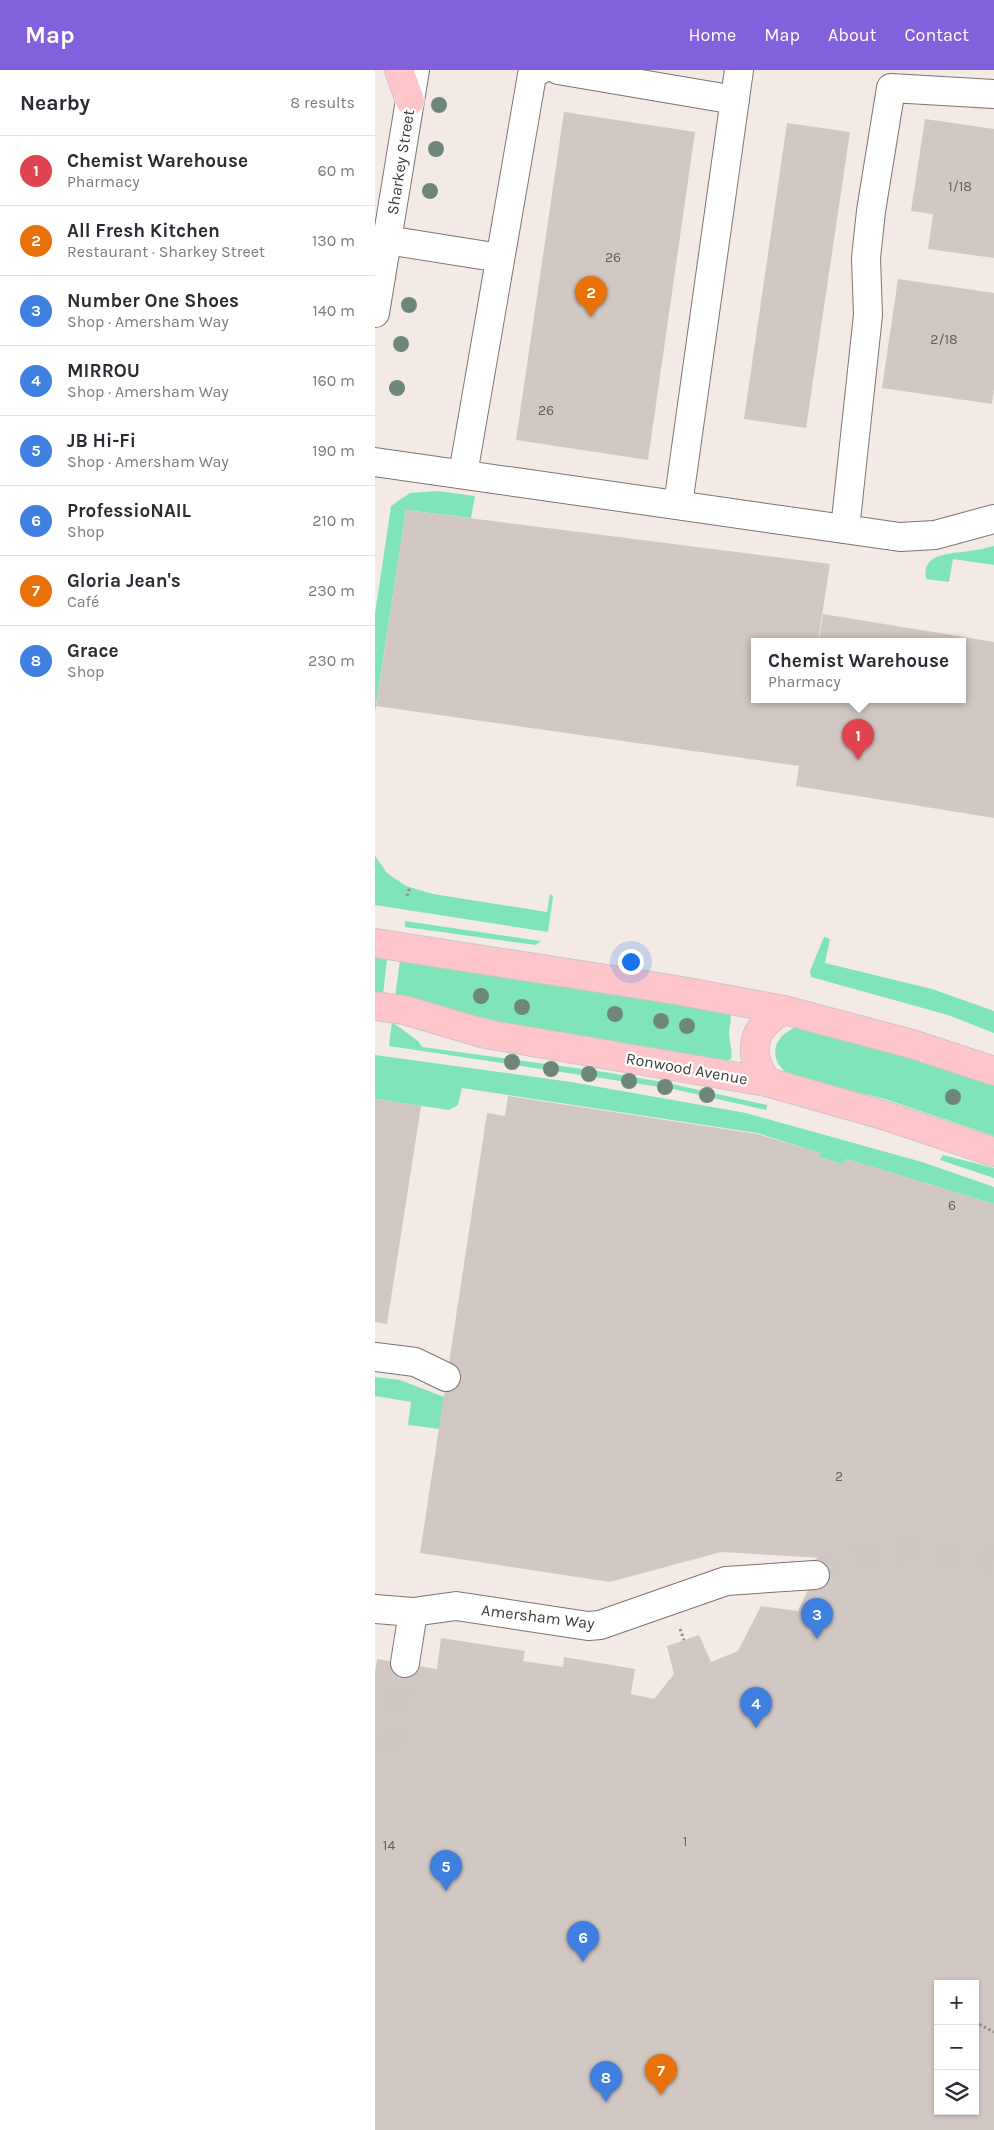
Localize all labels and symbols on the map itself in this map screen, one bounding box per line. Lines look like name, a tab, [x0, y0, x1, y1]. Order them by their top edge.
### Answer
street label: Sharkey Street	[383, 108, 418, 216]
house number: 1/18	[948, 178, 972, 195]
house number: 26	[605, 249, 621, 266]
pin: 2	[575, 276, 607, 317]
house number: 2/18	[930, 331, 958, 348]
house number: 26	[538, 402, 554, 419]
pin: 1	[842, 719, 874, 760]
your location	[618, 949, 644, 975]
street label: Ronwood Avenue	[625, 1048, 749, 1089]
house number: 6	[948, 1197, 956, 1214]
house number: 2	[835, 1468, 843, 1485]
pin: 3	[801, 1598, 833, 1639]
street label: Amersham Way	[480, 1600, 596, 1633]
pin: 4	[740, 1687, 772, 1728]
house number: 1	[683, 1833, 687, 1850]
house number: 14	[383, 1837, 395, 1854]
pin: 5	[430, 1850, 462, 1891]
pin: 6	[567, 1921, 599, 1962]
pin: 7	[645, 2054, 677, 2095]
pin: 8	[590, 2061, 622, 2102]

